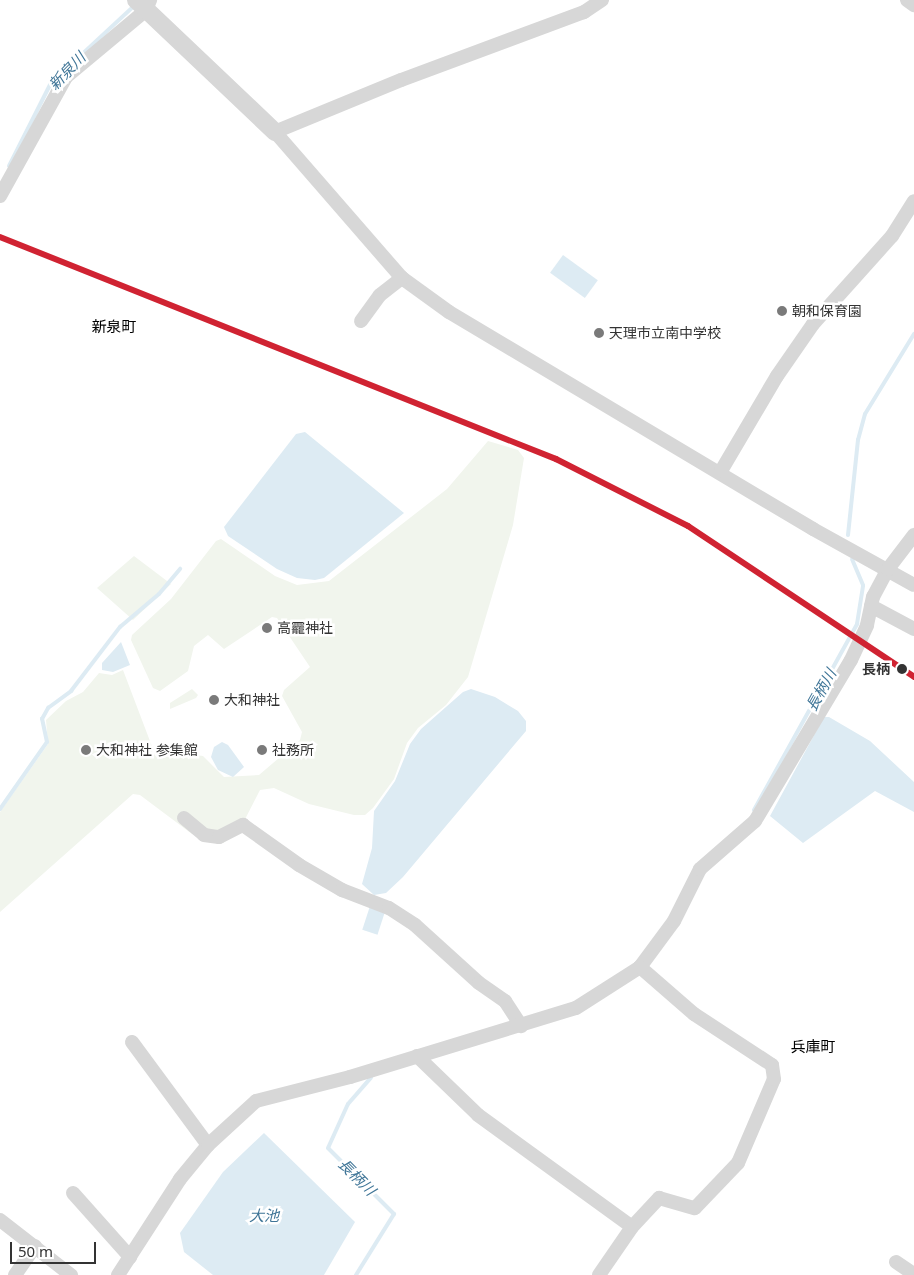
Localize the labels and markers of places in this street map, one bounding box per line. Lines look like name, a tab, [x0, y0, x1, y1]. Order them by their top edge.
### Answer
place label: 朝和保育園	[792, 303, 862, 319]
marker: 朝和保育園	[776, 305, 788, 317]
place label: 天理市立南中学校	[609, 325, 721, 341]
marker: 天理市立南中学校	[593, 327, 605, 339]
place label: 高龗神社	[277, 620, 333, 636]
marker: 高龗神社	[261, 622, 273, 634]
place label: 長柄	[862, 661, 890, 677]
marker: 長柄	[894, 661, 910, 677]
place label: 大和神社	[224, 692, 280, 708]
marker: 大和神社	[208, 694, 220, 706]
place label: 大和神社 参集館	[96, 742, 198, 758]
place label: 社務所	[272, 742, 314, 758]
marker: 大和神社 参集館	[80, 744, 92, 756]
marker: 社務所	[256, 744, 268, 756]

